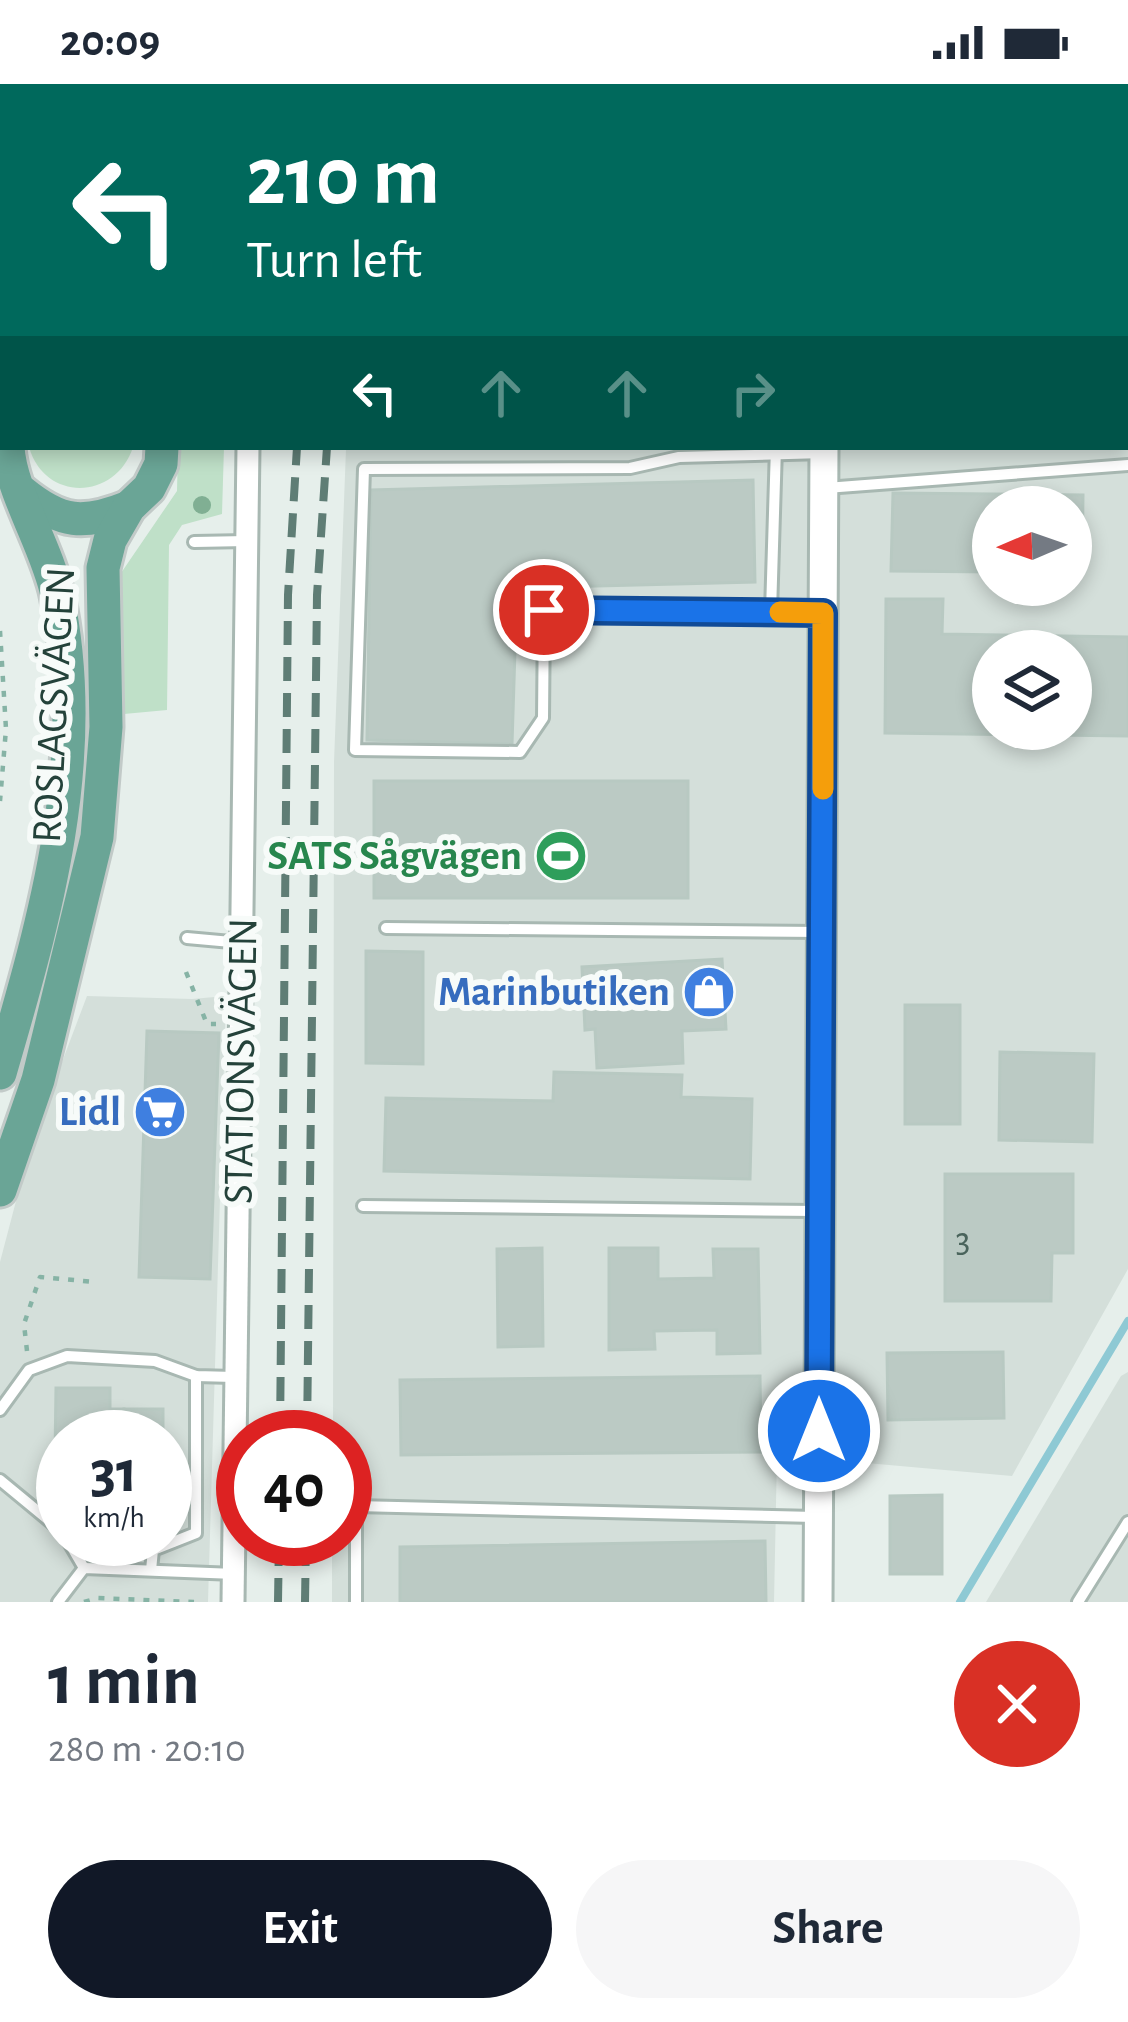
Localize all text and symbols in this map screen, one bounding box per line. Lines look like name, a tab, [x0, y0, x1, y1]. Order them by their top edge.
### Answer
text: 20:09	[60, 19, 160, 64]
icon: left	[48, 132, 204, 288]
text: 210 m	[246, 136, 440, 220]
text: Turn left	[246, 234, 422, 288]
icon: left	[342, 360, 408, 426]
icon: ahead	[468, 360, 534, 426]
icon: ahead	[594, 360, 660, 426]
icon: right	[720, 360, 786, 426]
north arrow	[972, 486, 1092, 606]
map controls	[972, 486, 1092, 750]
pin	[493, 559, 595, 661]
street label: ROSLAGSVÄGEN	[24, 566, 82, 844]
icon: arrive	[511, 577, 577, 643]
button: layers	[972, 630, 1092, 750]
sports icon: SATS Sågvägen	[533, 828, 589, 884]
place label: SATS Sågvägen	[267, 835, 522, 877]
street label: STATIONSVÄGEN	[216, 917, 264, 1204]
shop icon: Marinbutiken	[681, 964, 737, 1020]
place label: Marinbutiken	[438, 971, 670, 1013]
supermarket icon: Lidl	[132, 1084, 188, 1140]
place label: Lidl	[59, 1091, 121, 1133]
house number: 3	[956, 1222, 970, 1258]
position arrow	[756, 1368, 882, 1494]
speed limit sign: 40	[216, 1410, 372, 1566]
text: 31	[90, 1443, 138, 1503]
text: km/h	[83, 1503, 145, 1533]
button: close	[954, 1641, 1080, 1767]
text: 1 min	[48, 1645, 200, 1717]
text: 280 m · 20:10	[48, 1730, 246, 1769]
button: Exit	[48, 1860, 552, 1998]
button: Share	[576, 1860, 1080, 1998]

